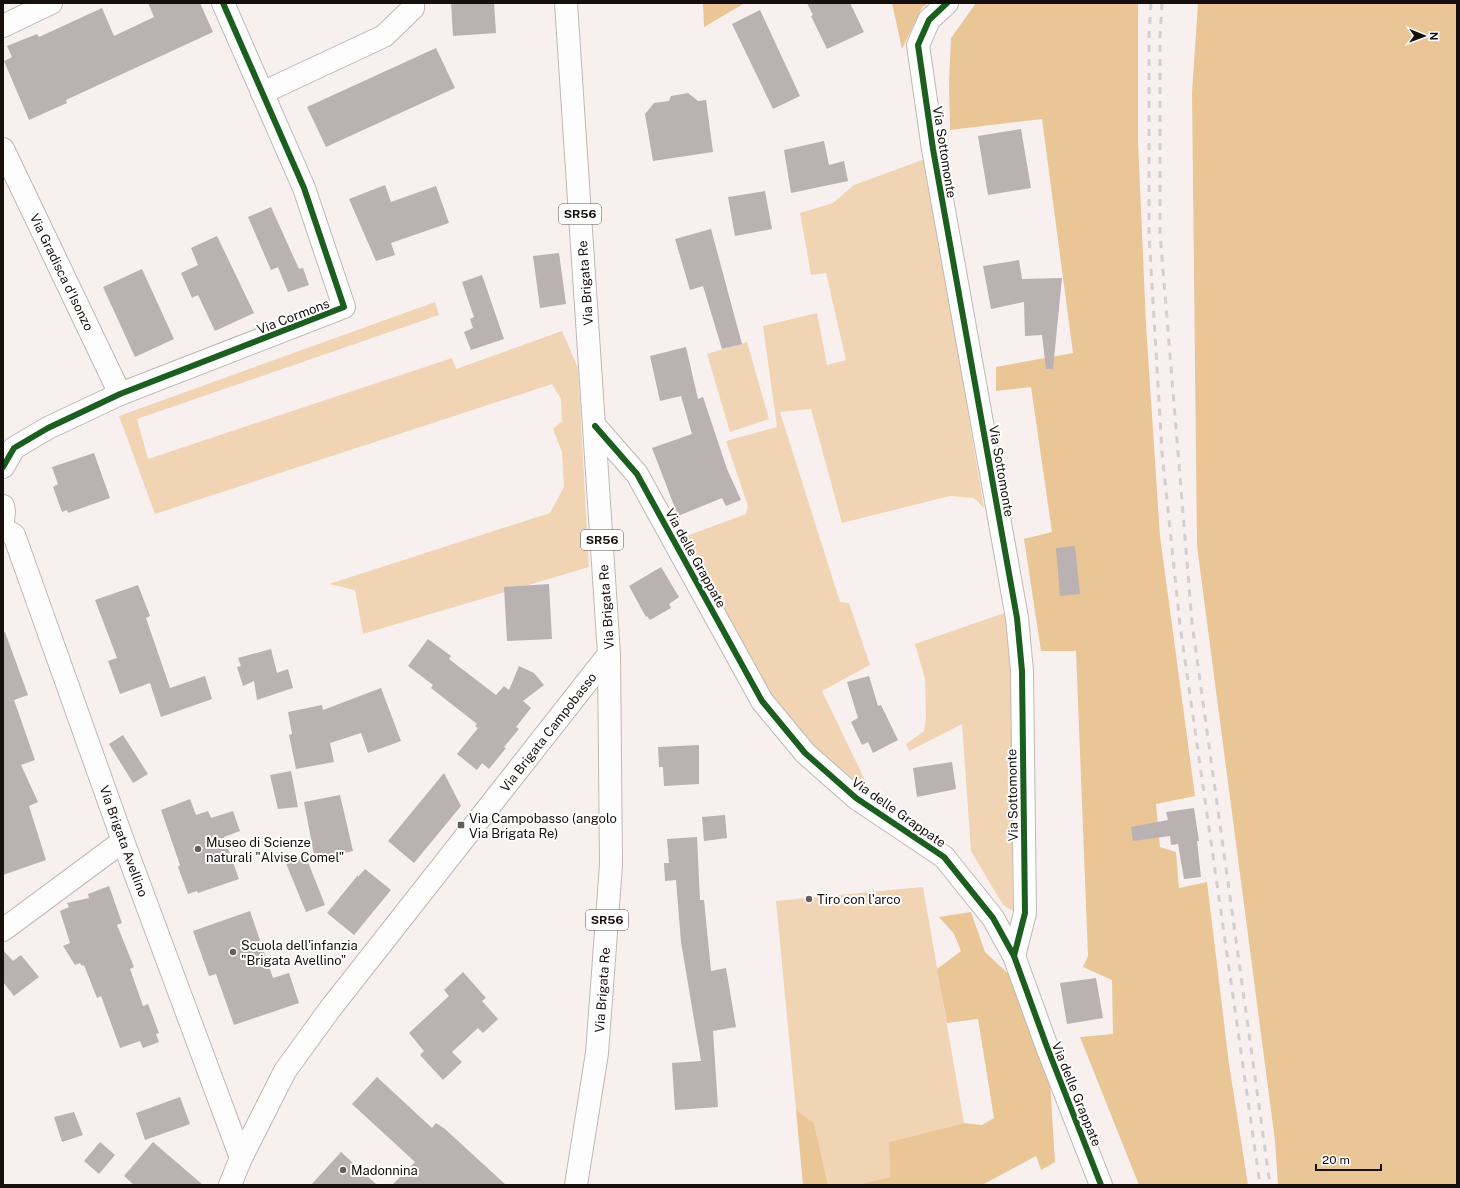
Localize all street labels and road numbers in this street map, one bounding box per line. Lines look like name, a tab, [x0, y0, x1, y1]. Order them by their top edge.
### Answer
street label: Via Sottomonte	[930, 105, 959, 199]
road number: SR56	[559, 204, 601, 224]
street label: Via Gradisca d'Isonzo	[27, 211, 96, 333]
street label: Via Brigata Re	[575, 240, 596, 326]
street label: Via Cormons	[255, 296, 331, 337]
street label: Via Sottomonte	[986, 424, 1017, 518]
street label: Via delle Grappate	[662, 506, 729, 610]
road number: SR56	[581, 530, 623, 550]
street label: Via Brigata Re	[596, 564, 617, 650]
street label: Via Brigata Campobasso	[497, 670, 600, 795]
street label: Via Sottomonte	[1004, 748, 1021, 842]
street label: Via delle Grappate	[849, 774, 949, 850]
street label: Via Brigata Avellino	[96, 783, 151, 899]
road number: SR56	[586, 910, 628, 930]
street label: Via Brigata Re	[592, 947, 613, 1033]
street label: Via delle Grappate	[1049, 1040, 1104, 1149]

